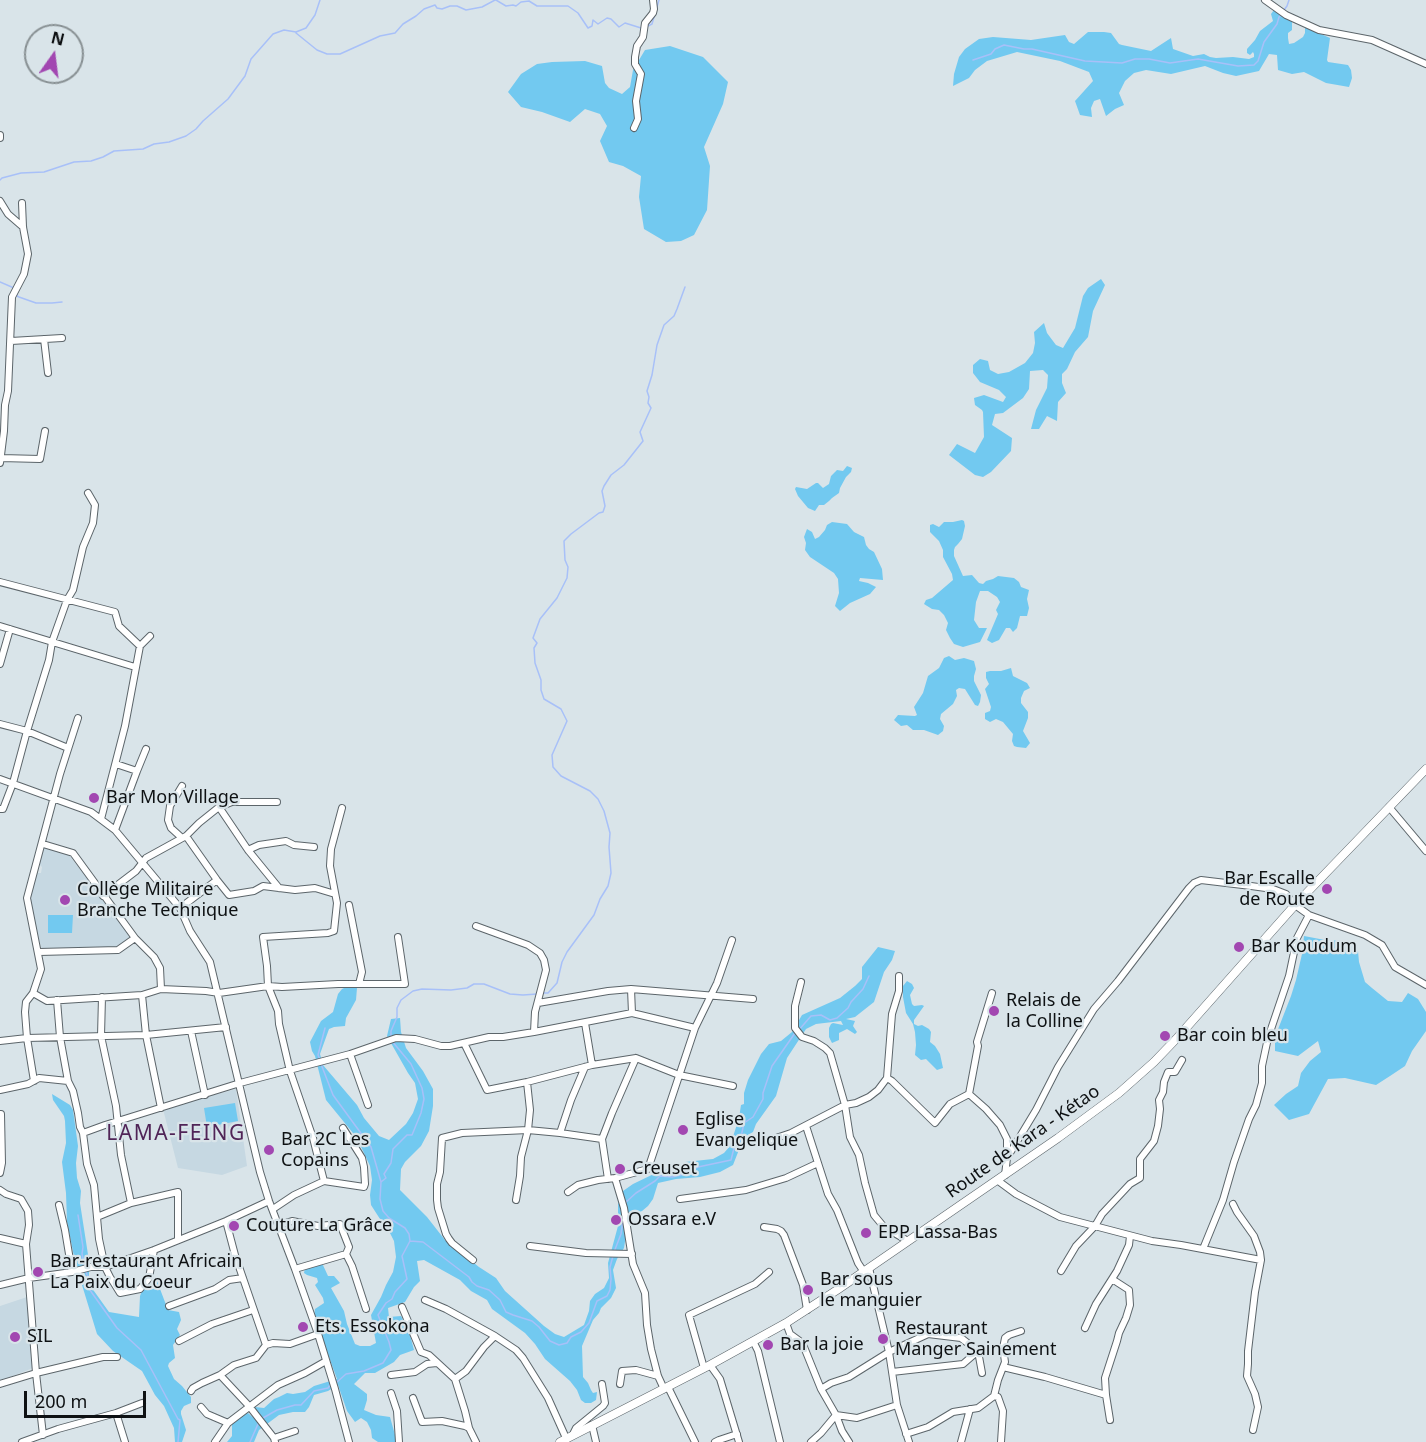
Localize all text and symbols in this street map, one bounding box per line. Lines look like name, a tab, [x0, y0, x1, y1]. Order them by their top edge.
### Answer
north arrow	[24, 24, 84, 84]
text: N	[49, 26, 67, 51]
place label: Bar Mon Village	[106, 787, 239, 809]
marker: Bar Mon Village	[87, 791, 101, 805]
place label: Bar Escalle de Route	[1224, 868, 1315, 910]
place label: Collège Militaire Branche Technique	[77, 879, 238, 922]
marker: Bar Escalle de Route	[1320, 882, 1334, 896]
marker: Collège Militaire Branche Technique	[58, 893, 72, 907]
place label: Bar Koudum	[1251, 936, 1357, 958]
marker: Bar Koudum	[1232, 940, 1246, 954]
place label: Relais de la Colline	[1006, 990, 1083, 1032]
marker: Relais de la Colline	[987, 1004, 1001, 1018]
place label: Bar coin bleu	[1177, 1025, 1288, 1047]
marker: Bar coin bleu	[1158, 1029, 1172, 1043]
street label: Route de Kara - Kétao	[942, 1081, 1104, 1203]
place label: Eglise Evangelique	[695, 1109, 798, 1152]
district label: LAMA-FEING	[106, 1121, 246, 1147]
marker: Eglise Evangelique	[676, 1123, 690, 1137]
place label: Bar 2C Les Copains	[281, 1129, 369, 1172]
marker: Bar 2C Les Copains	[262, 1143, 276, 1157]
place label: Creuset	[632, 1158, 697, 1180]
marker: Creuset	[613, 1162, 627, 1176]
place label: Ossara e.V	[628, 1209, 716, 1231]
marker: Ossara e.V	[609, 1213, 623, 1227]
place label: Couture La Grâce	[246, 1215, 392, 1237]
marker: Couture La Grâce	[227, 1219, 241, 1233]
place label: EPP Lassa-Bas	[878, 1222, 998, 1244]
marker: EPP Lassa-Bas	[859, 1226, 873, 1240]
place label: Bar-restaurant Africain La Paix du Coeur	[50, 1251, 242, 1294]
marker: Bar-restaurant Africain La Paix du Coeur	[31, 1265, 45, 1279]
place label: Bar sous le manguier	[820, 1269, 922, 1312]
marker: Bar sous le manguier	[801, 1283, 815, 1297]
place label: Ets. Essokona	[315, 1316, 429, 1338]
place label: Restaurant Manger Sainement	[895, 1318, 1056, 1360]
marker: Ets. Essokona	[296, 1320, 310, 1334]
place label: SIL	[27, 1326, 52, 1348]
marker: SIL	[8, 1330, 22, 1344]
marker: Restaurant Manger Sainement	[876, 1332, 890, 1346]
place label: Bar la joie	[780, 1334, 864, 1356]
marker: Bar la joie	[761, 1338, 775, 1352]
scale bar	[27, 1379, 148, 1417]
text: 200 m	[35, 1389, 87, 1413]

